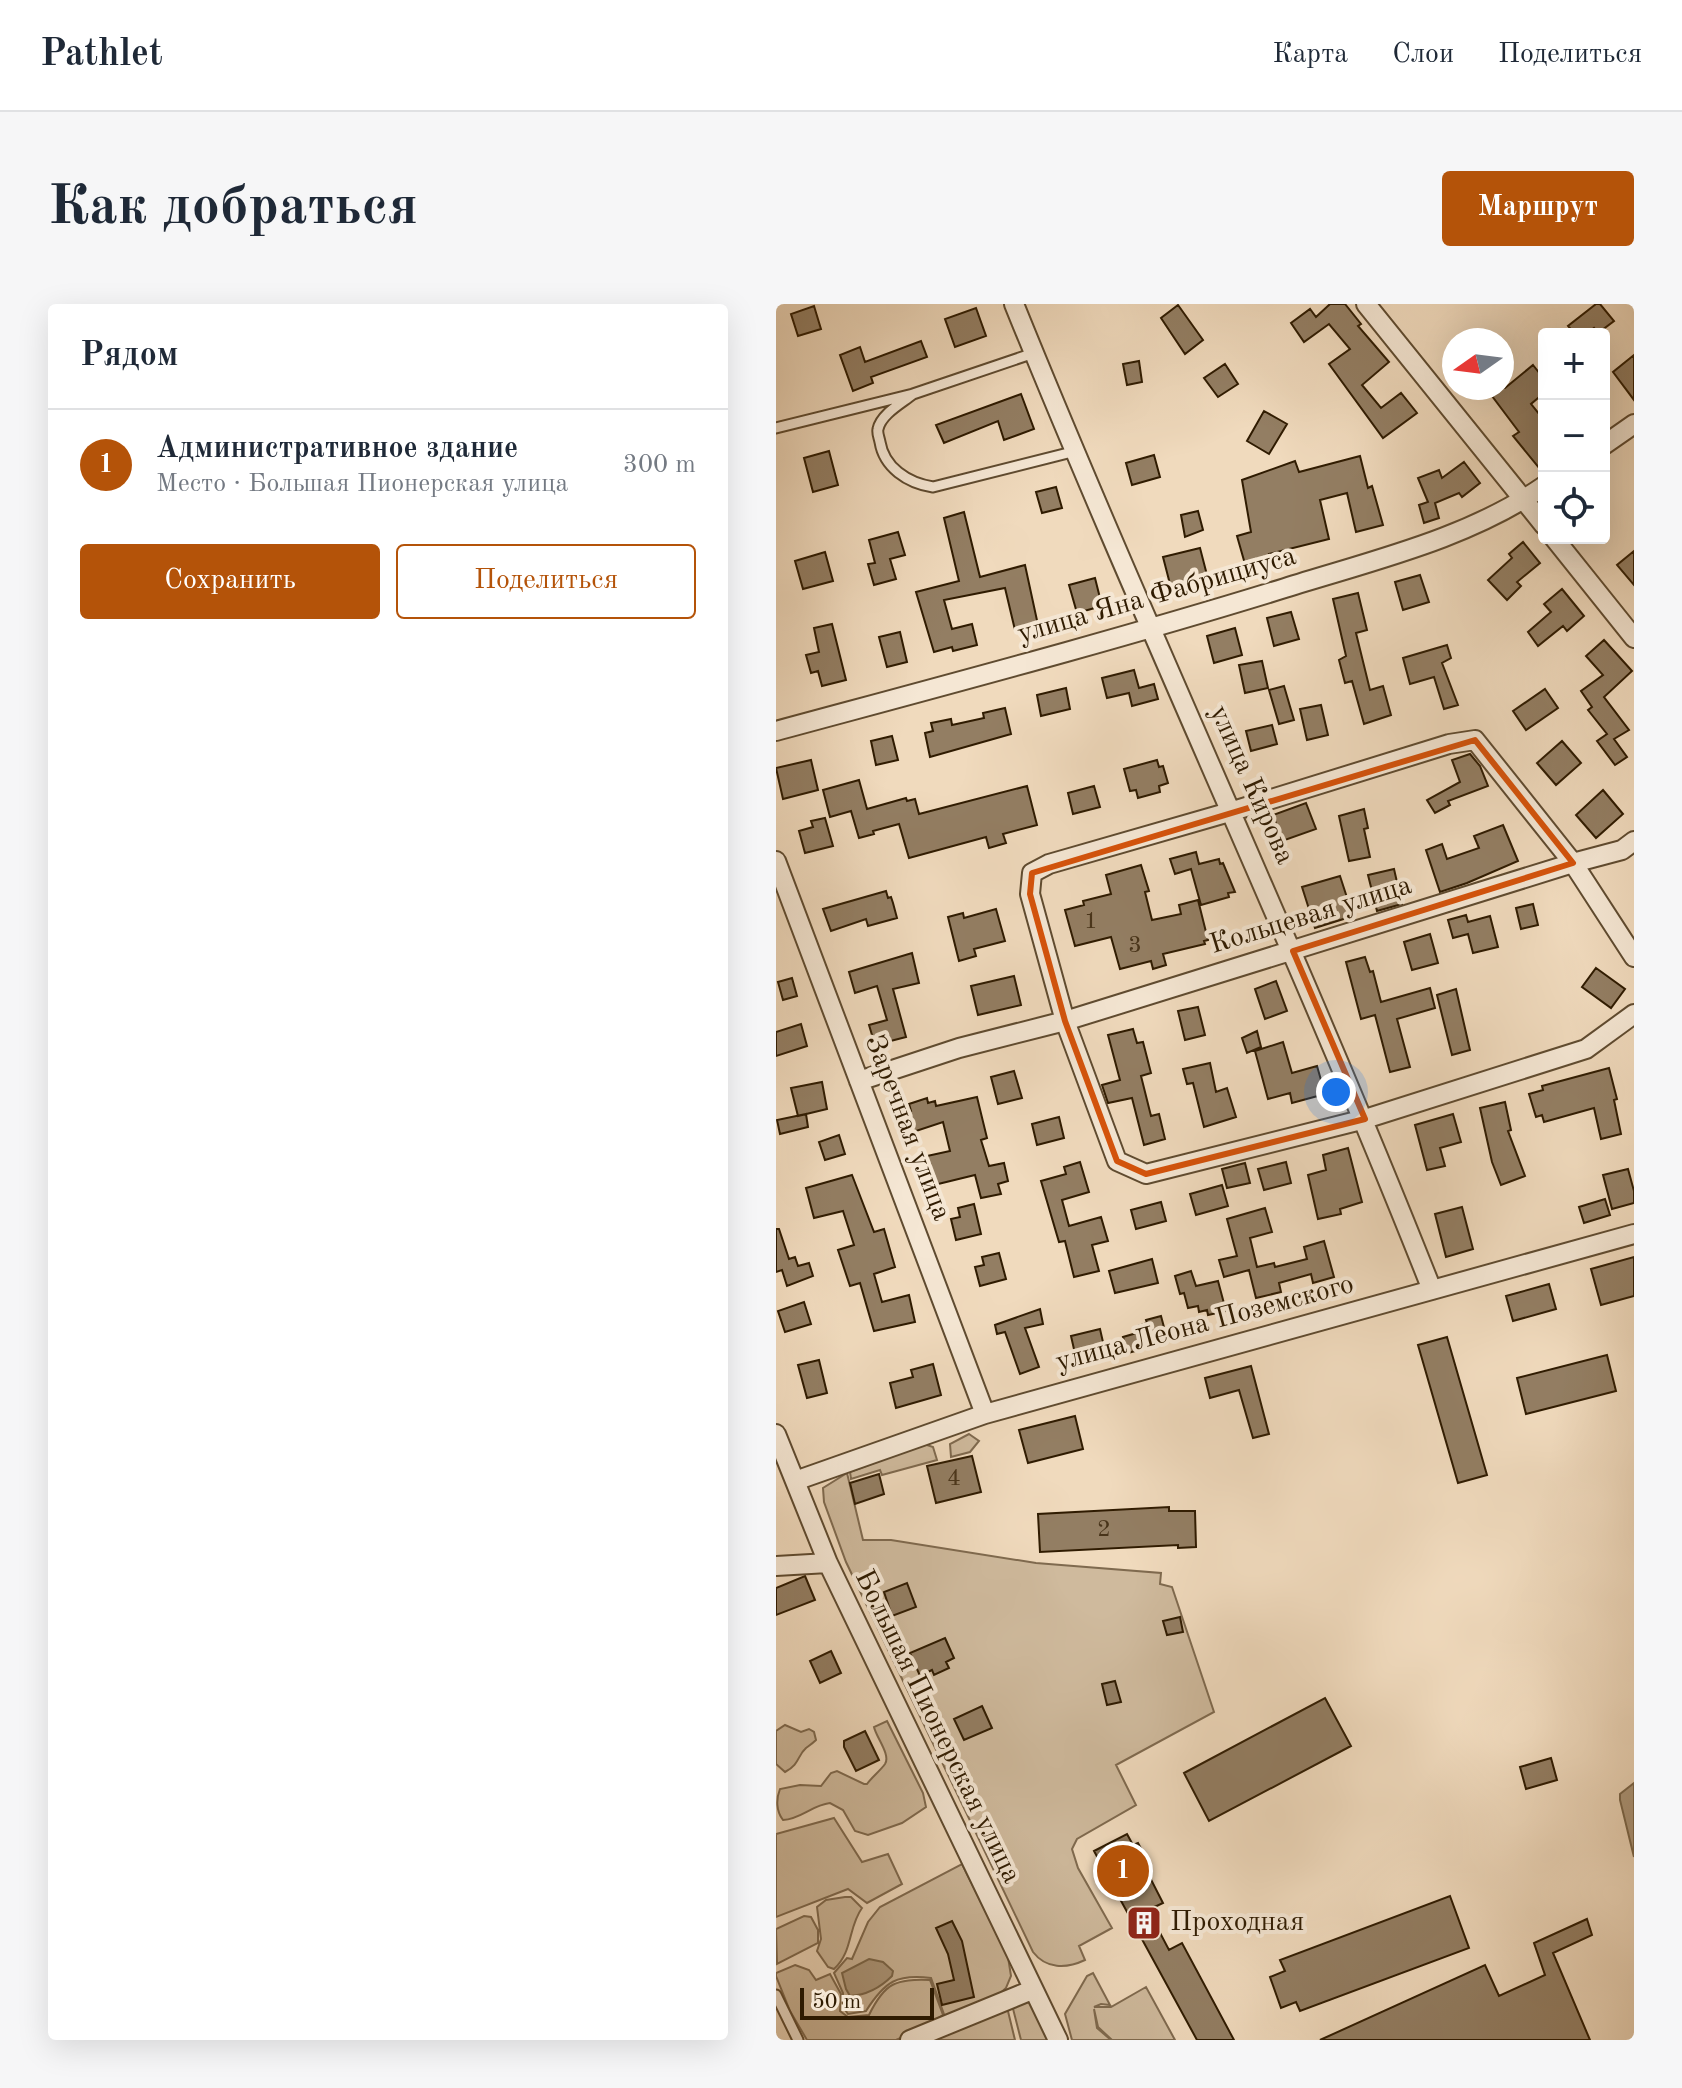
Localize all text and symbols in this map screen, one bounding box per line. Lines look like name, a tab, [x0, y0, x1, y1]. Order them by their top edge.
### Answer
text: Pathlet	[40, 36, 163, 74]
text: Карта	[1272, 41, 1348, 69]
text: Слои	[1392, 41, 1454, 69]
text: Поделиться	[1498, 41, 1642, 69]
button: Маршрут	[1442, 171, 1634, 246]
text: Как добраться	[48, 180, 418, 236]
north arrow	[1442, 328, 1514, 400]
map controls	[1538, 328, 1610, 544]
button: +	[1538, 328, 1610, 400]
text: Рядом	[80, 339, 179, 373]
button: −	[1538, 400, 1610, 472]
text: Административное здание	[156, 434, 518, 464]
text: 1	[98, 452, 114, 478]
text: 300 m	[623, 452, 696, 478]
text: Место · Большая Пионерская улица	[156, 471, 568, 497]
button: locate	[1538, 472, 1610, 544]
street label: улица Яна Фабрициуса	[1015, 543, 1300, 649]
button: Сохранить	[80, 544, 380, 619]
button: Поделиться	[396, 544, 696, 619]
street label: улица Кирова	[1204, 701, 1299, 869]
street label: Кольцевая улица	[1207, 872, 1415, 960]
house number: 1	[1084, 910, 1098, 934]
house number: 3	[1128, 934, 1142, 958]
street label: Заречная улица	[859, 1032, 955, 1225]
your location	[1316, 1072, 1356, 1112]
street label: улица Леона Поземского	[1053, 1271, 1357, 1377]
house number: 4	[947, 1467, 961, 1491]
house number: 2	[1097, 1518, 1111, 1542]
street label: Большая Пионерская улица	[849, 1566, 1025, 1888]
pin: 1	[1097, 1841, 1149, 1901]
building icon: Проходная	[1125, 1904, 1163, 1942]
place label: Проходная	[1170, 1909, 1304, 1937]
scale bar	[800, 1984, 934, 2020]
text: 50 m	[812, 1991, 861, 2013]

